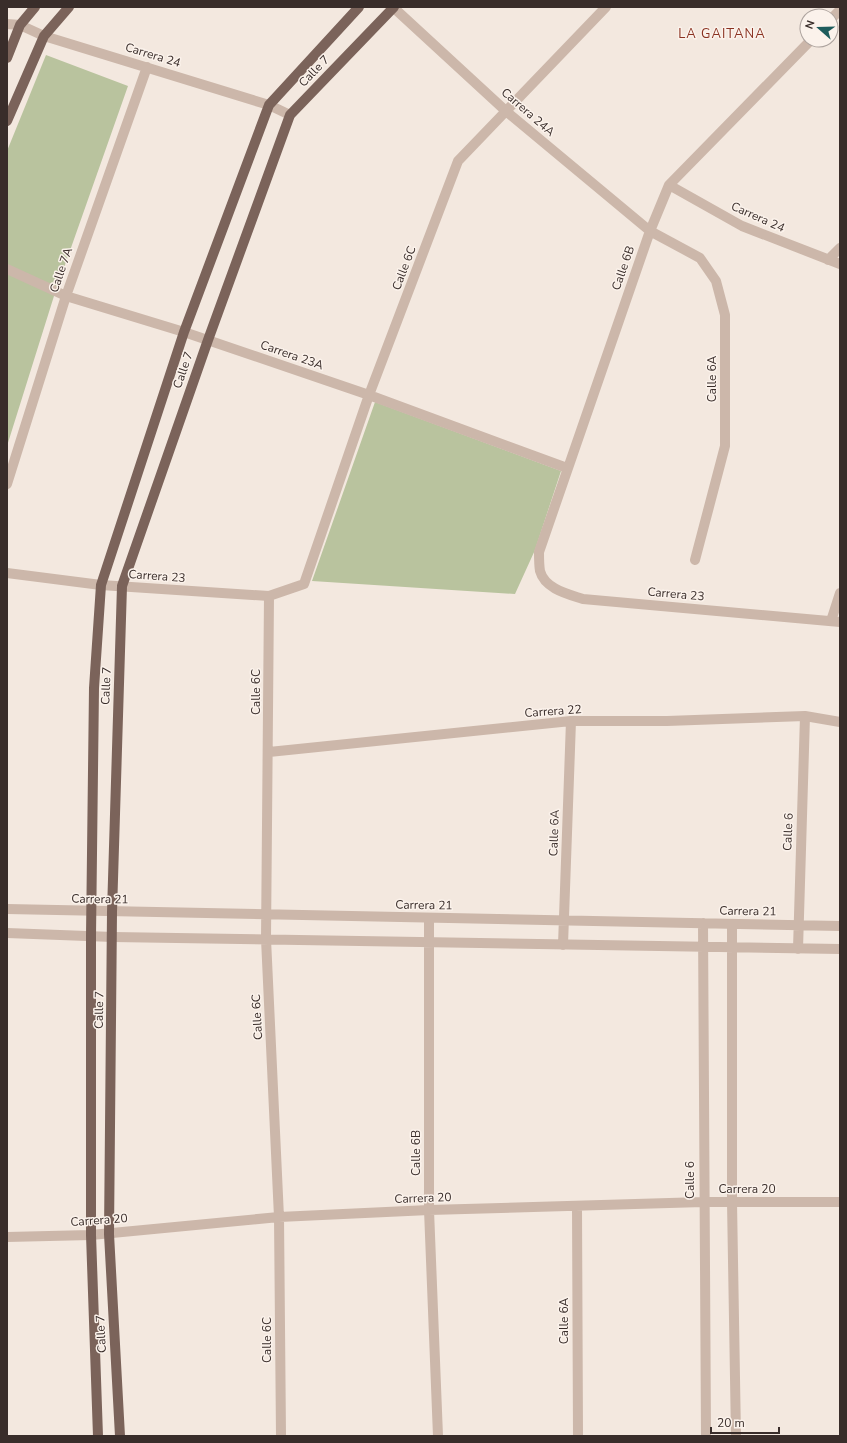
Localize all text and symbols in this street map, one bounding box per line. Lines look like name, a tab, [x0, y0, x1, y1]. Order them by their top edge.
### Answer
north arrow	[799, 8, 839, 48]
text: N	[802, 18, 819, 31]
district label: LA GAITANA	[678, 25, 766, 43]
street label: Carrera 24	[123, 39, 183, 71]
street label: Calle 7	[295, 52, 333, 90]
street label: Carrera 24A	[498, 84, 558, 140]
street label: Carrera 24	[729, 198, 787, 236]
street label: Calle 6C	[388, 244, 420, 292]
street label: Calle 6B	[608, 244, 638, 292]
street label: Calle 7A	[46, 245, 76, 295]
street label: Carrera 23A	[258, 337, 326, 373]
street label: Calle 7	[169, 349, 197, 391]
street label: Calle 6A	[704, 355, 720, 402]
street label: Carrera 23	[128, 566, 186, 586]
street label: Carrera 23	[647, 584, 705, 604]
street label: Calle 7	[97, 667, 115, 705]
street label: Calle 6C	[248, 669, 264, 715]
street label: Carrera 22	[524, 701, 582, 721]
street label: Calle 6A	[545, 809, 563, 857]
street label: Calle 6	[779, 813, 797, 851]
street label: Carrera 21	[71, 891, 129, 907]
street label: Carrera 21	[395, 897, 453, 913]
street label: Carrera 21	[719, 903, 777, 919]
street label: Calle 7	[91, 991, 107, 1029]
street label: Calle 6C	[248, 994, 266, 1040]
street label: Calle 6B	[408, 1130, 424, 1176]
street label: Calle 6	[682, 1161, 698, 1199]
street label: Carrera 20	[718, 1181, 776, 1197]
street label: Carrera 20	[394, 1189, 452, 1207]
street label: Carrera 20	[70, 1210, 128, 1230]
street label: Calle 6A	[556, 1297, 572, 1344]
street label: Calle 7	[92, 1315, 110, 1353]
street label: Calle 6C	[259, 1317, 275, 1363]
scale bar	[711, 1409, 779, 1435]
text: 20 m	[717, 1415, 745, 1431]

